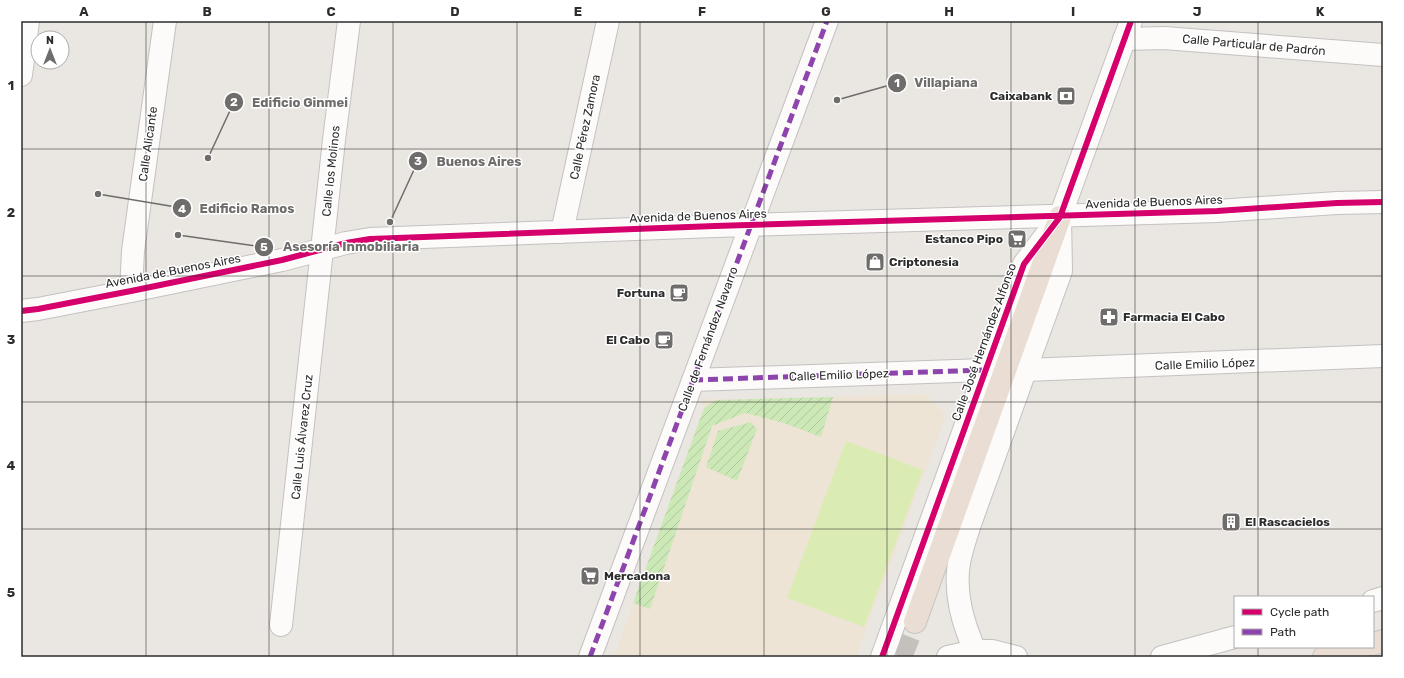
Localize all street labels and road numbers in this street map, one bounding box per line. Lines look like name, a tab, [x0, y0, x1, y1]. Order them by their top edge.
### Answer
street label: Calle Particular de Padrón	[1182, 32, 1326, 58]
street label: Calle Pérez Zamora	[567, 73, 603, 181]
street label: Calle Alicante	[136, 105, 160, 182]
street label: Calle los Molinos	[319, 125, 343, 217]
street label: Avenida de Buenos Aires	[1085, 193, 1223, 211]
street label: Avenida de Buenos Aires	[629, 207, 767, 225]
street label: Avenida de Buenos Aires	[104, 251, 242, 291]
street label: Calle José Hernández Alfonso	[949, 261, 1019, 423]
street label: Calle de Fernández Navarro	[675, 265, 741, 413]
street label: Calle Emilio López	[1155, 355, 1255, 373]
street label: Calle Emilio López	[789, 366, 889, 384]
street label: Calle Luis Álvarez Cruz	[288, 374, 316, 500]

